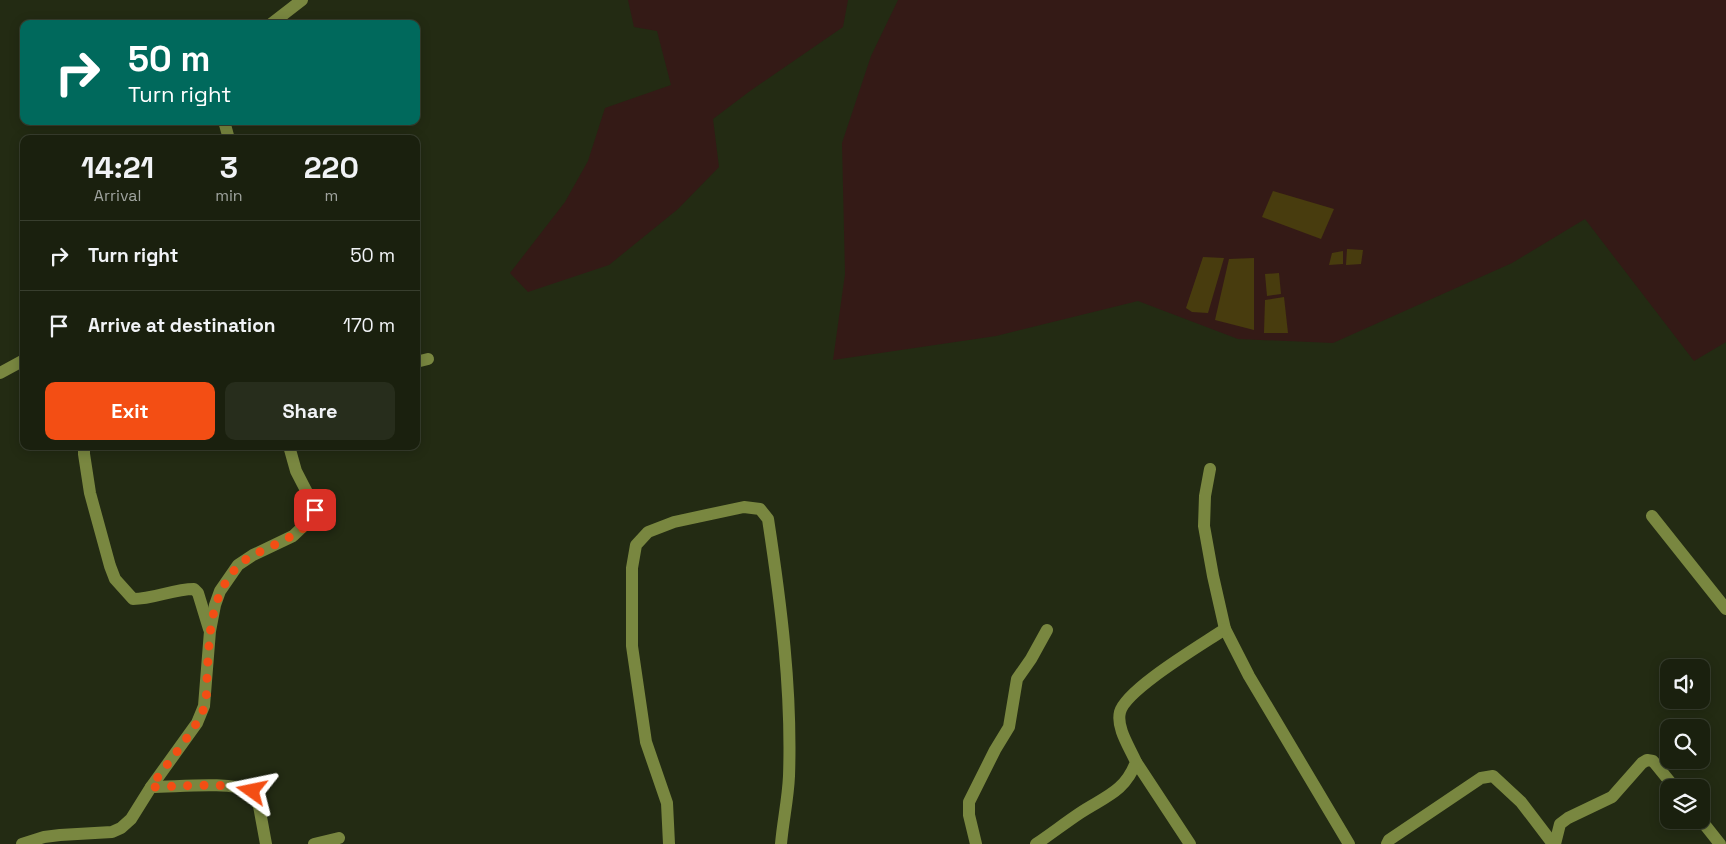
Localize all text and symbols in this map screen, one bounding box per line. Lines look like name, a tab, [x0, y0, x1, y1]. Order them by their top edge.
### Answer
text: 50 m	[128, 37, 210, 81]
icon: right	[45, 40, 110, 105]
text: Turn right	[128, 80, 231, 108]
text: 14:21	[81, 148, 154, 187]
text: 3	[220, 148, 238, 187]
text: 220	[304, 148, 359, 187]
text: Arrival	[94, 185, 141, 206]
text: min	[215, 185, 243, 206]
text: m	[324, 185, 338, 206]
icon: right	[45, 242, 73, 270]
text: Turn right	[88, 243, 178, 268]
text: 50 m	[350, 243, 395, 268]
icon: arrive	[45, 312, 73, 340]
text: Arrive at destination	[88, 313, 276, 338]
text: 170 m	[343, 313, 395, 338]
button: Exit	[45, 382, 215, 440]
button: Share	[225, 382, 395, 440]
pin	[294, 489, 336, 531]
icon: arrive	[301, 496, 329, 524]
map controls	[1660, 659, 1710, 829]
button: sound	[1660, 659, 1710, 709]
button: search	[1660, 719, 1710, 769]
position arrow	[225, 764, 277, 816]
button: layers	[1660, 779, 1710, 829]

